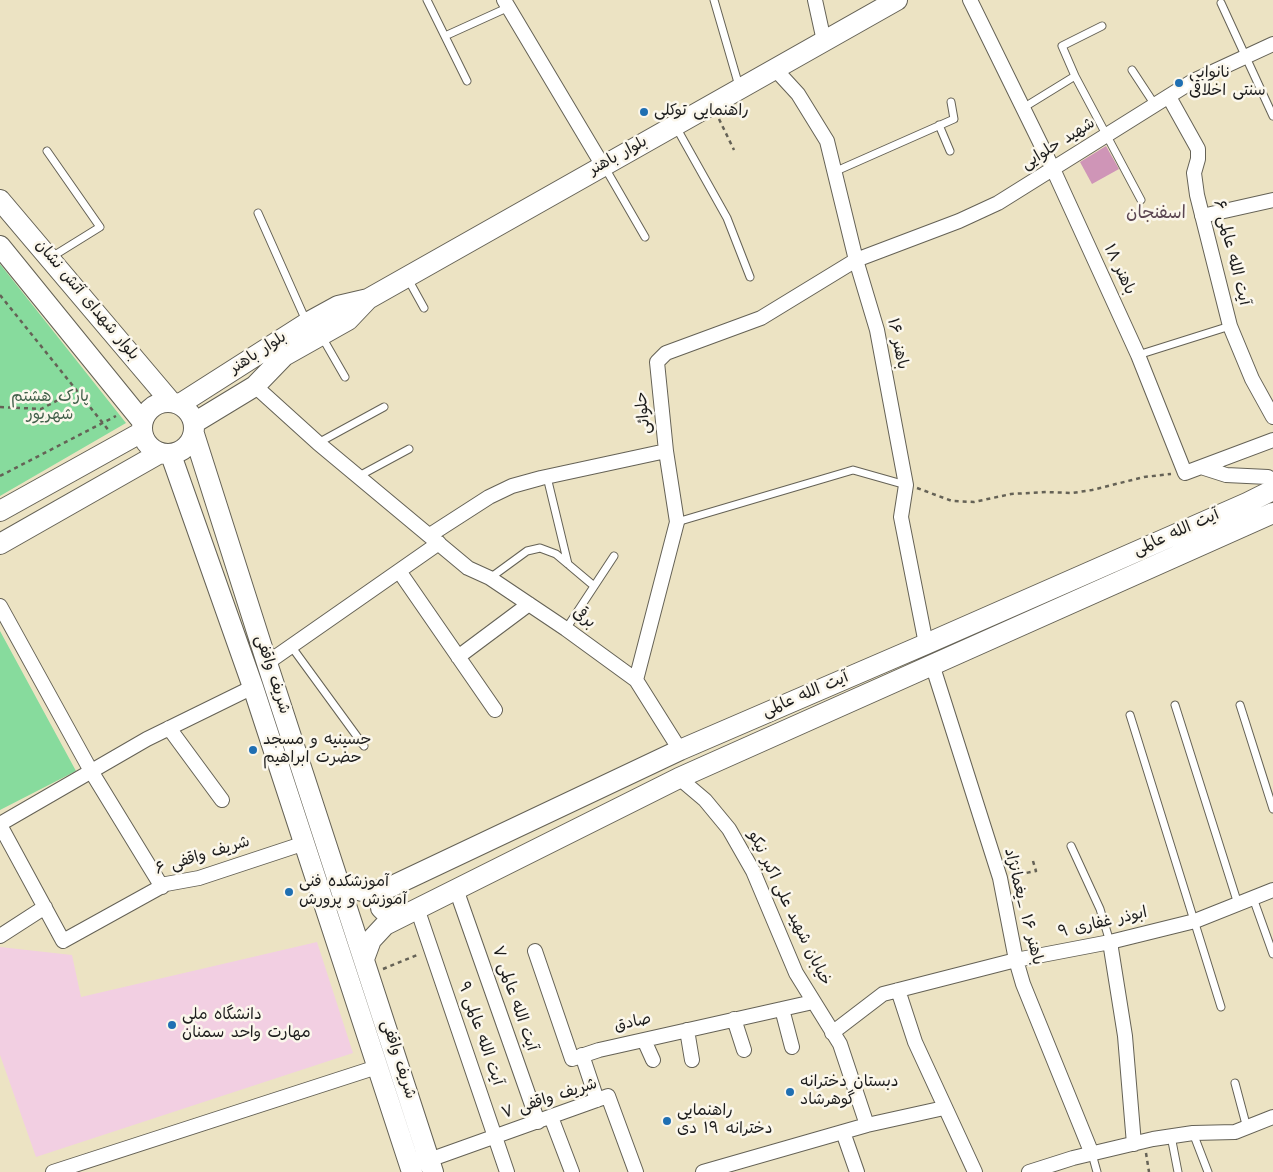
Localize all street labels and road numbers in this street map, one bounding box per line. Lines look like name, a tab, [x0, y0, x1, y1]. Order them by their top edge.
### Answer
street label: شهید حلوایی	[1019, 115, 1099, 175]
street label: بلوار باهنر	[587, 133, 651, 181]
street label: آیت الله عالمی ۶	[1208, 198, 1252, 308]
street label: بلوار شهدای آتش نشان	[30, 237, 142, 365]
street label: باهنر ۱۸	[1098, 242, 1138, 298]
street label: باهنر ۱۶	[881, 317, 911, 371]
street label: بلوار باهنر	[227, 329, 291, 379]
street label: حلوائی	[633, 391, 657, 435]
street label: آیت الله عالمی	[1131, 507, 1223, 561]
street label: برقی	[568, 604, 598, 634]
street label: شریف واقفی	[249, 633, 293, 717]
street label: آیت الله عالمی	[760, 669, 852, 723]
street label: خیابان شهید علی اکبر نیکو	[742, 829, 834, 989]
street label: شریف واقفی ۶	[153, 834, 253, 880]
street label: باهنر ۱۶ _یغمانژاد	[998, 847, 1046, 967]
street label: ابوذر غفاری ۹	[1057, 904, 1149, 944]
street label: آیت الله عالمی ۷	[486, 944, 540, 1054]
street label: آیت الله عالمی ۹	[452, 980, 506, 1088]
street label: صادق	[613, 1011, 653, 1037]
street label: شریف واقفی	[375, 1018, 419, 1102]
street label: شریف واقفی ۷	[500, 1075, 600, 1125]

